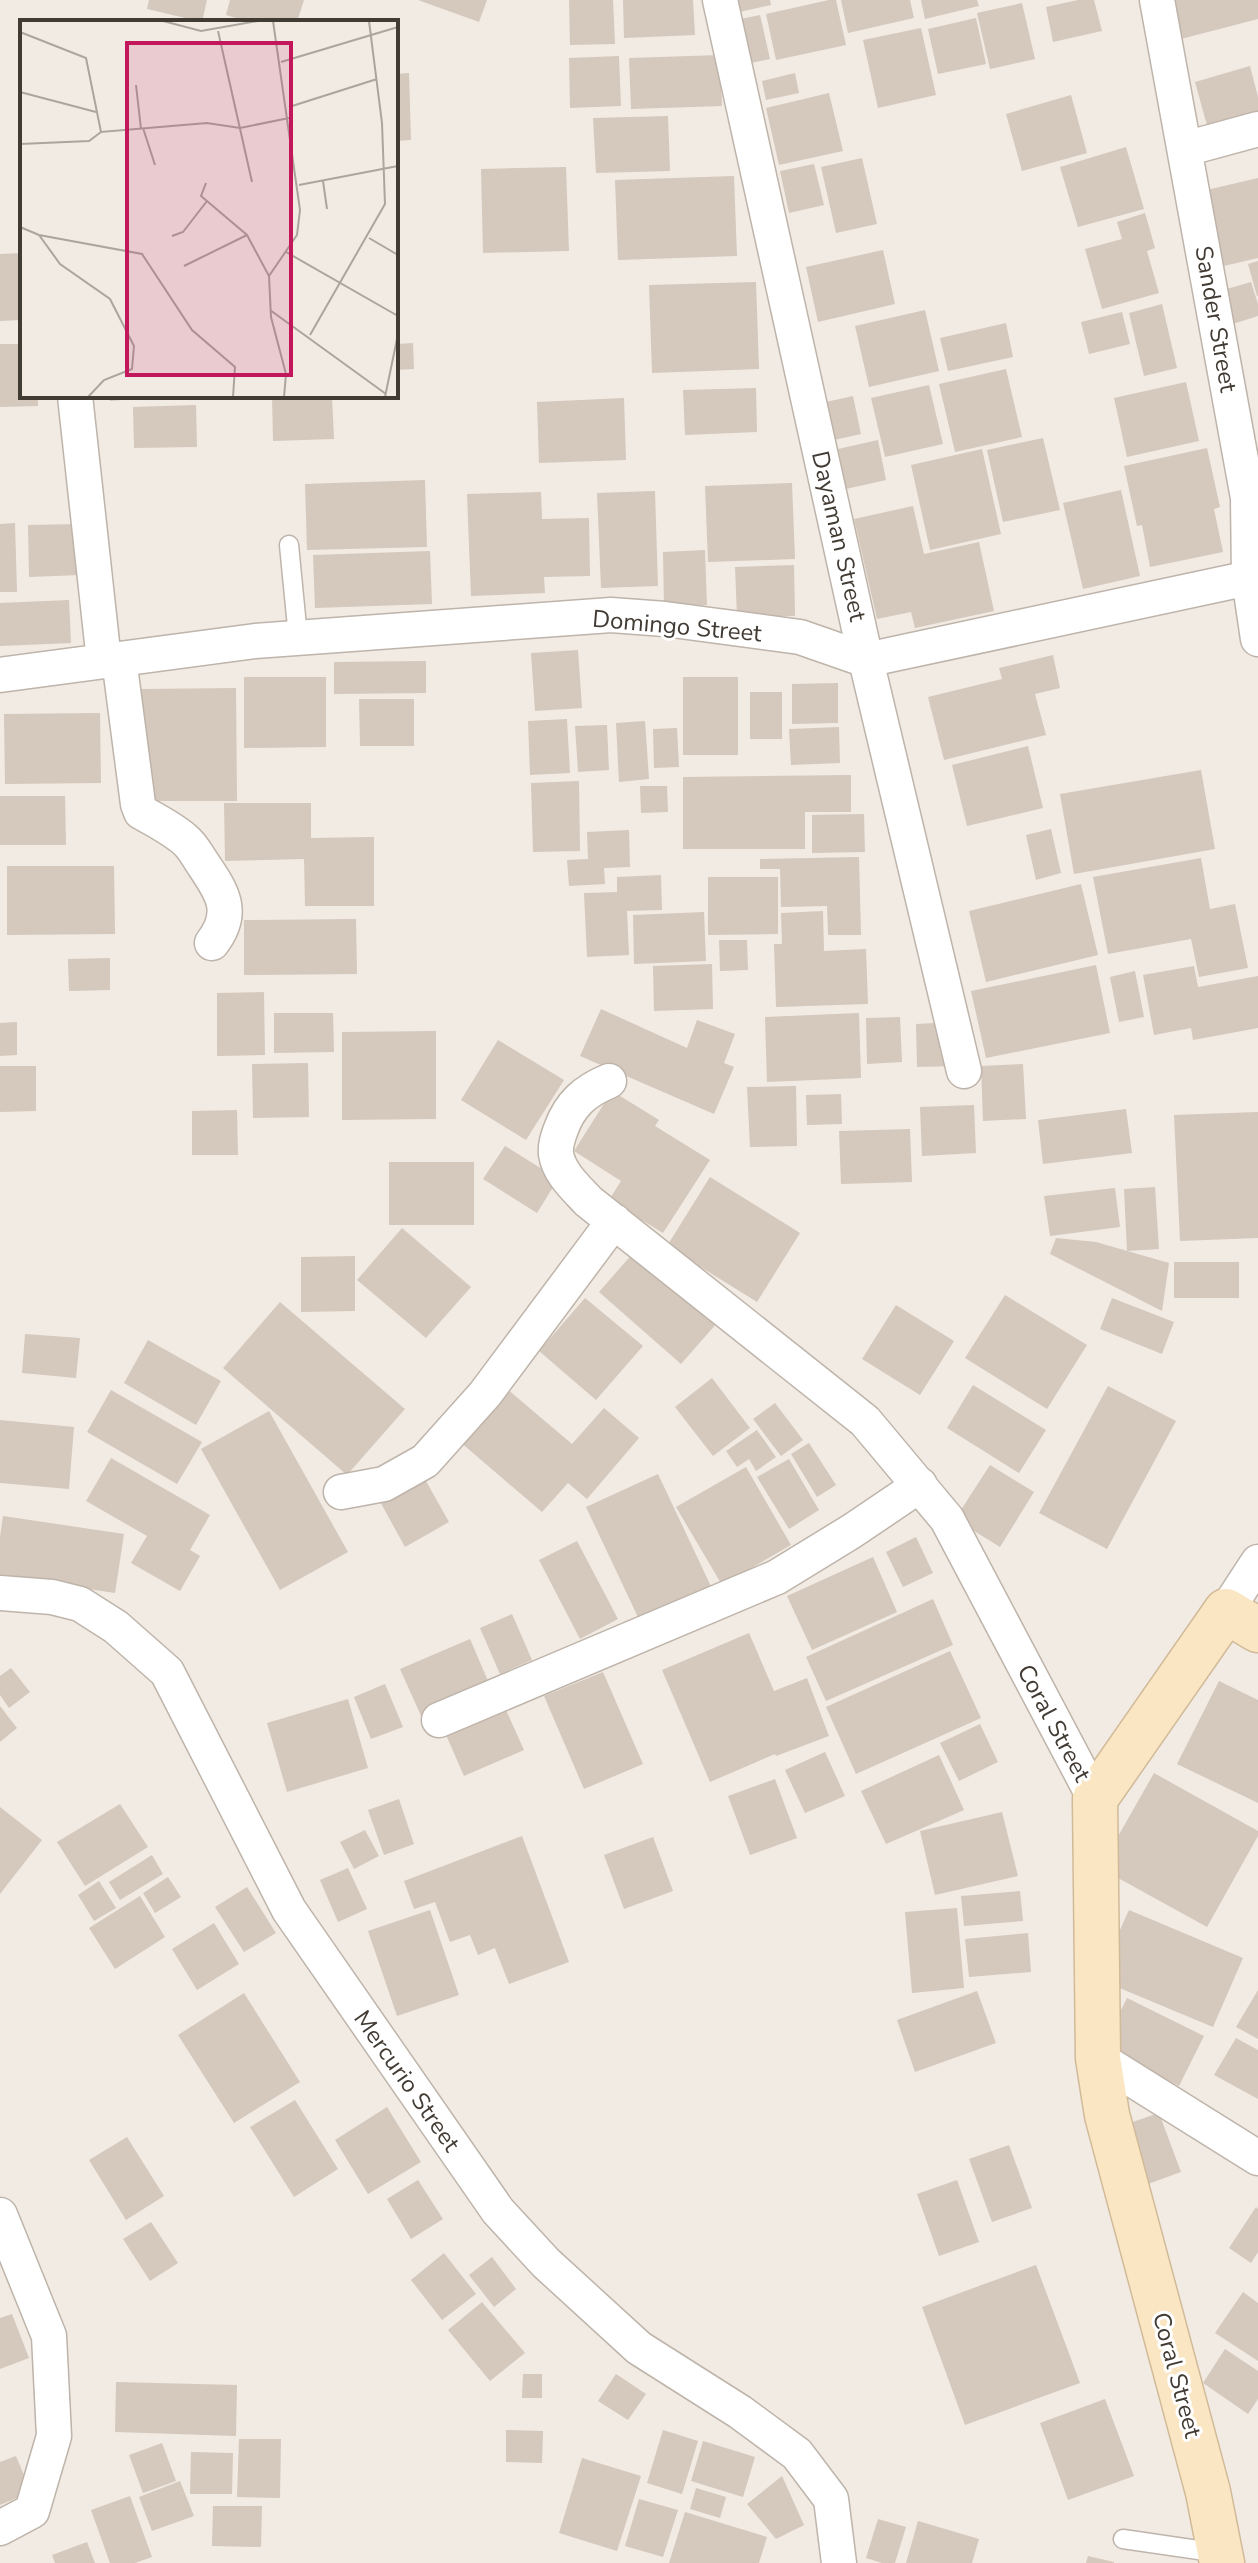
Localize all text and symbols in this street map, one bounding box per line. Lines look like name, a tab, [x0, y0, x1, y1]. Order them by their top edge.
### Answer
inset map	[20, 20, 398, 398]
street label: Sander Street	[1187, 243, 1245, 395]
street label: Dayaman Street	[804, 448, 874, 625]
street label: Domingo Street	[591, 603, 764, 649]
street label: Coral Street	[1010, 1659, 1099, 1788]
street label: Mercurio Street	[346, 2004, 468, 2158]
street label: Coral Street	[1145, 2309, 1209, 2442]

